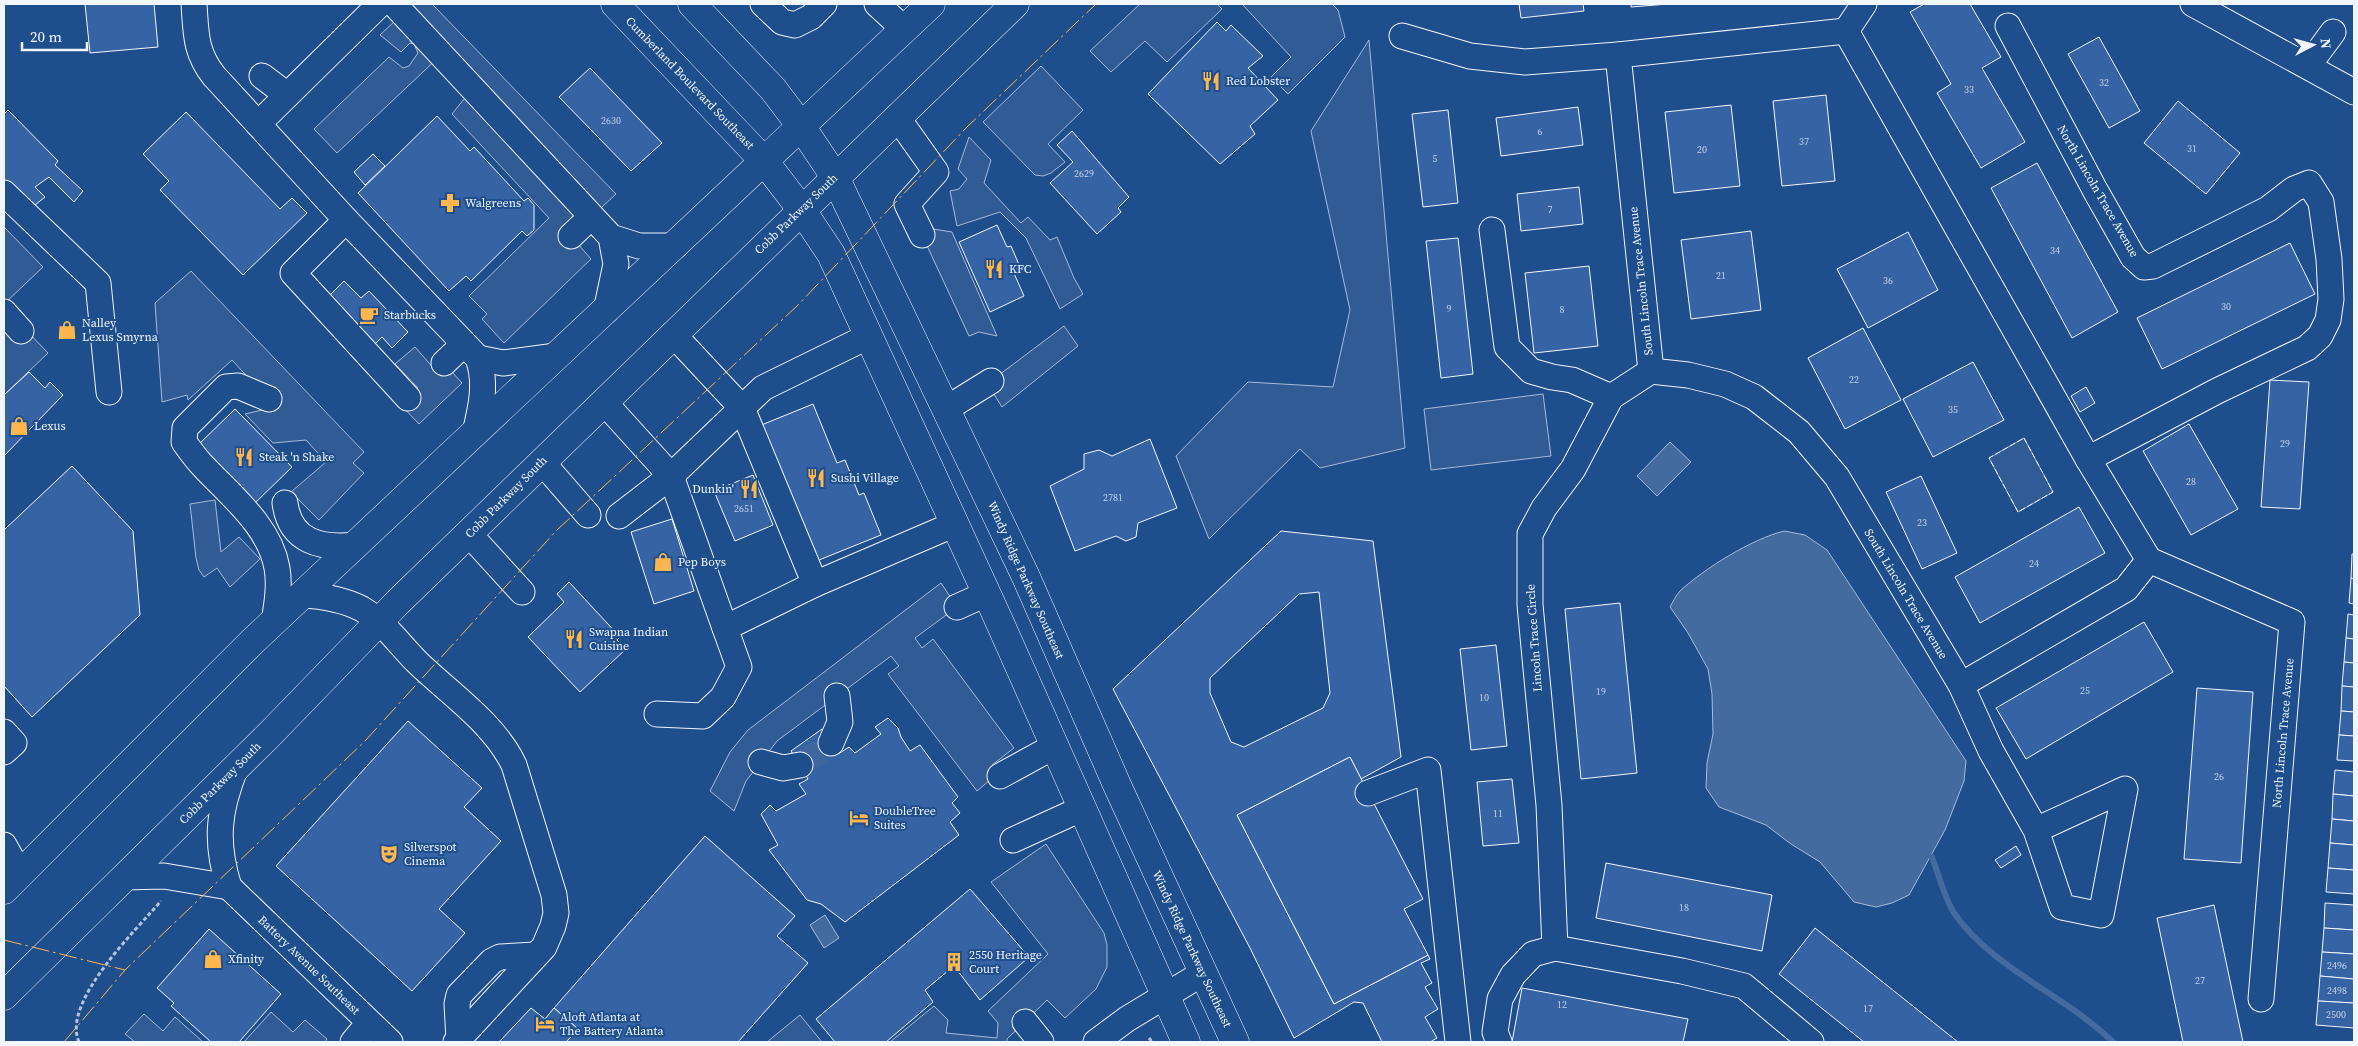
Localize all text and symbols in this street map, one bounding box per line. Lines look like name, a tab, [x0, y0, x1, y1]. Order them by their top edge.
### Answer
street label: Cumberland Boulevard Southeast	[622, 13, 758, 153]
scale bar	[22, 20, 88, 52]
north arrow	[2288, 20, 2338, 70]
text: 20 m	[30, 26, 62, 47]
text: N	[2315, 38, 2336, 50]
restaurant icon: Red Lobster	[1200, 70, 1222, 92]
place label: Red Lobster	[1226, 73, 1290, 89]
house number: 32	[2099, 76, 2109, 89]
house number: 33	[1964, 83, 1974, 96]
house number: 2630	[601, 114, 621, 127]
street label: North Lincoln Trace Avenue	[2053, 122, 2143, 260]
house number: 6	[1538, 125, 1543, 138]
house number: 37	[1799, 135, 1809, 148]
house number: 31	[2187, 142, 2197, 155]
house number: 20	[1697, 143, 1707, 156]
house number: 5	[1433, 152, 1438, 165]
house number: 2629	[1074, 167, 1094, 180]
street label: Cobb Parkway South	[751, 170, 841, 258]
pharmacy icon: Walgreens	[439, 192, 461, 214]
place label: Walgreens	[465, 195, 521, 211]
house number: 7	[1548, 203, 1553, 216]
street label: South Lincoln Trace Avenue	[1625, 206, 1657, 356]
house number: 34	[2050, 244, 2060, 257]
restaurant icon: KFC	[983, 258, 1005, 280]
place label: KFC	[1009, 261, 1032, 277]
house number: 21	[1716, 269, 1726, 282]
house number: 36	[1883, 274, 1893, 287]
house number: 30	[2221, 300, 2231, 313]
house number: 9	[1447, 302, 1452, 315]
house number: 8	[1560, 303, 1565, 316]
cafe icon: Starbucks	[358, 304, 380, 326]
place label: Starbucks	[384, 307, 436, 323]
place label: Nalley Lexus Smyrna	[82, 315, 159, 345]
shop icon: Nalley Lexus Smyrna	[56, 319, 78, 341]
house number: 22	[1849, 373, 1859, 386]
house number: 35	[1948, 403, 1958, 416]
shop icon: Lexus	[8, 415, 30, 437]
place label: Lexus	[34, 418, 66, 434]
house number: 29	[2280, 437, 2290, 450]
restaurant icon: Steak 'n Shake	[233, 446, 255, 468]
place label: Steak 'n Shake	[259, 449, 334, 465]
street label: Cobb Parkway South	[462, 453, 550, 541]
restaurant icon: Sushi Village	[805, 467, 827, 489]
place label: Sushi Village	[831, 470, 899, 486]
house number: 28	[2186, 475, 2196, 488]
restaurant icon: Dunkin'	[738, 478, 760, 500]
place label: Dunkin'	[692, 481, 734, 497]
house number: 2781	[1103, 491, 1123, 504]
street label: Windy Ridge Parkway Southeast	[984, 498, 1068, 662]
house number: 2651	[734, 502, 754, 515]
house number: 23	[1917, 516, 1927, 529]
street label: South Lincoln Trace Avenue	[1861, 526, 1951, 662]
shop icon: Pep Boys	[652, 551, 674, 573]
place label: Pep Boys	[678, 554, 726, 570]
house number: 24	[2029, 557, 2039, 570]
street label: Lincoln Trace Circle	[1522, 584, 1546, 692]
place label: Swapna Indian Cuisine	[589, 624, 668, 654]
restaurant icon: Swapna Indian Cuisine	[563, 628, 585, 650]
street label: North Lincoln Trace Avenue	[2268, 657, 2298, 809]
house number: 25	[2080, 684, 2090, 697]
house number: 19	[1596, 685, 1606, 698]
house number: 10	[1479, 691, 1489, 704]
street label: Cobb Parkway South	[176, 739, 264, 827]
house number: 26	[2214, 770, 2224, 783]
place label: DoubleTree Suites	[874, 803, 936, 833]
hotel icon: DoubleTree Suites	[848, 807, 870, 829]
house number: 11	[1493, 807, 1503, 820]
place label: Silverspot Cinema	[404, 839, 457, 869]
theatre icon: Silverspot Cinema	[378, 843, 400, 865]
street label: Windy Ridge Parkway Southeast	[1149, 868, 1235, 1030]
house number: 18	[1679, 901, 1689, 914]
street label: Battery Avenue Southeast	[255, 912, 364, 1018]
place label: 2550 Heritage Court	[969, 947, 1042, 977]
shop icon: Xfinity	[202, 948, 224, 970]
place label: Xfinity	[228, 951, 265, 967]
building icon: 2550 Heritage Court	[943, 951, 965, 973]
house number: 2496	[2327, 959, 2347, 972]
house number: 27	[2195, 974, 2205, 987]
house number: 2498	[2327, 984, 2347, 997]
house number: 12	[1557, 998, 1567, 1011]
house number: 17	[1863, 1002, 1873, 1015]
house number: 2500	[2326, 1008, 2346, 1021]
place label: Aloft Atlanta at The Battery Atlanta	[560, 1009, 664, 1039]
hotel icon: Aloft Atlanta at The Battery Atlanta	[534, 1013, 556, 1035]

